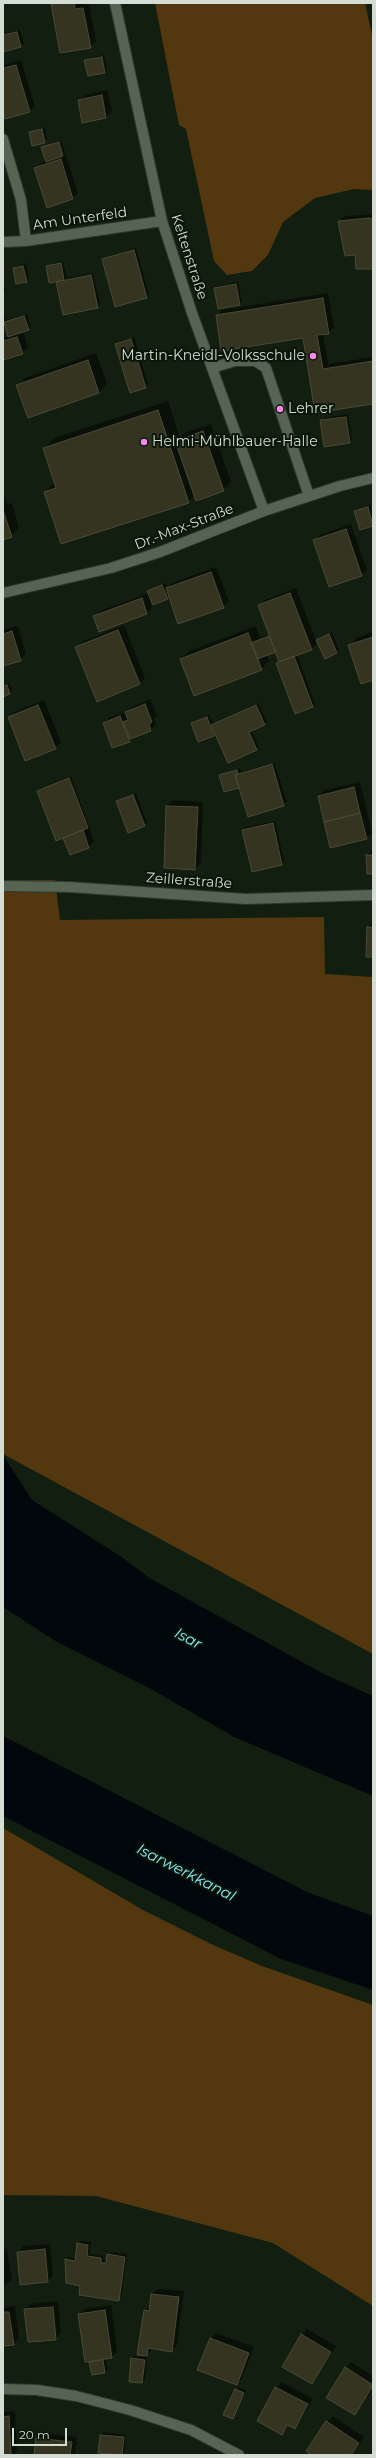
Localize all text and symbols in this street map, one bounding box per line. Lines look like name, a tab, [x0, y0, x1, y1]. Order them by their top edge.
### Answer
street label: Am Unterfeld	[32, 204, 128, 234]
street label: Keltenstraße	[167, 212, 211, 302]
place label: Martin-Kneidl-Volksschule	[121, 348, 305, 364]
marker: Martin-Kneidl-Volksschule	[308, 351, 318, 361]
place label: Lehrer	[288, 401, 334, 417]
marker: Lehrer	[275, 404, 285, 414]
place label: Helmi-Mühlbauer-Halle	[152, 434, 318, 450]
marker: Helmi-Mühlbauer-Halle	[139, 437, 149, 447]
street label: Dr.-Max-Straße	[132, 500, 236, 554]
street label: Zeillerstraße	[145, 870, 233, 892]
water label: Isar	[171, 1624, 205, 1654]
water label: Isarwerkkanal	[134, 1840, 238, 1906]
scale bar	[14, 2420, 69, 2446]
text: 20 m	[19, 2427, 50, 2442]

